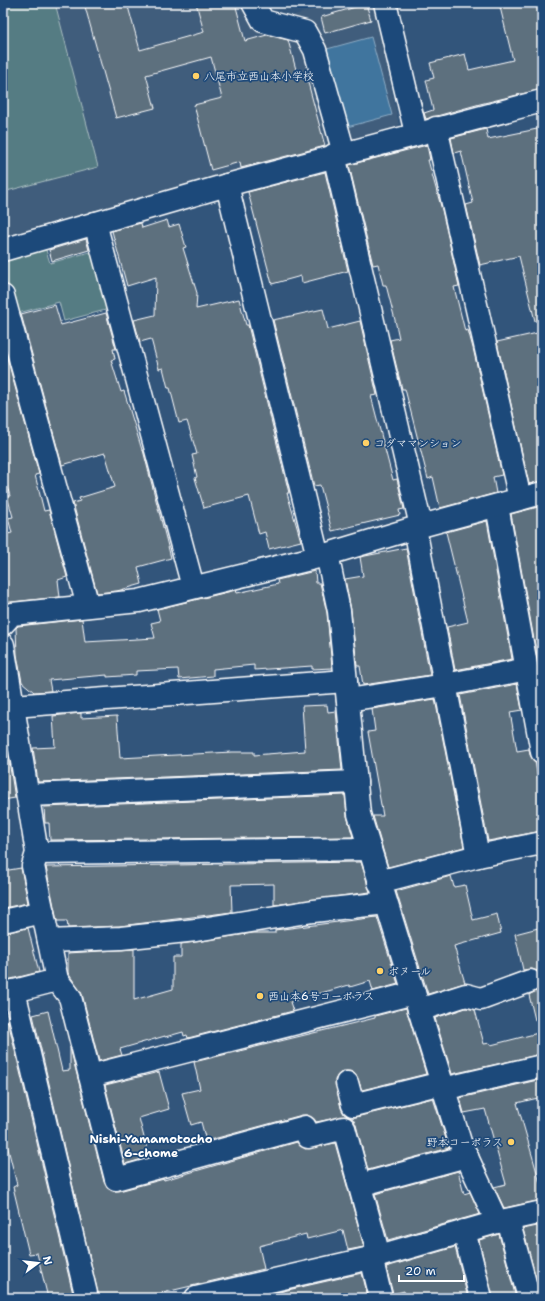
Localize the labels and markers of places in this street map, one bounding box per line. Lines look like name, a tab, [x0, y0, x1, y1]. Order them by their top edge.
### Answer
place label: 八尾市立西山本小学校	[204, 69, 314, 84]
marker: 八尾市立西山本小学校	[191, 71, 201, 81]
place label: コダママンション	[374, 436, 462, 451]
marker: コダママンション	[361, 438, 371, 448]
place label: ボヌール	[388, 964, 431, 979]
marker: ボヌール	[375, 966, 385, 976]
place label: 西山本6号コーポラス	[268, 989, 374, 1004]
marker: 西山本6号コーポラス	[255, 991, 265, 1001]
place label: 野本コーポラス	[426, 1135, 503, 1150]
marker: 野本コーポラス	[506, 1137, 516, 1147]

